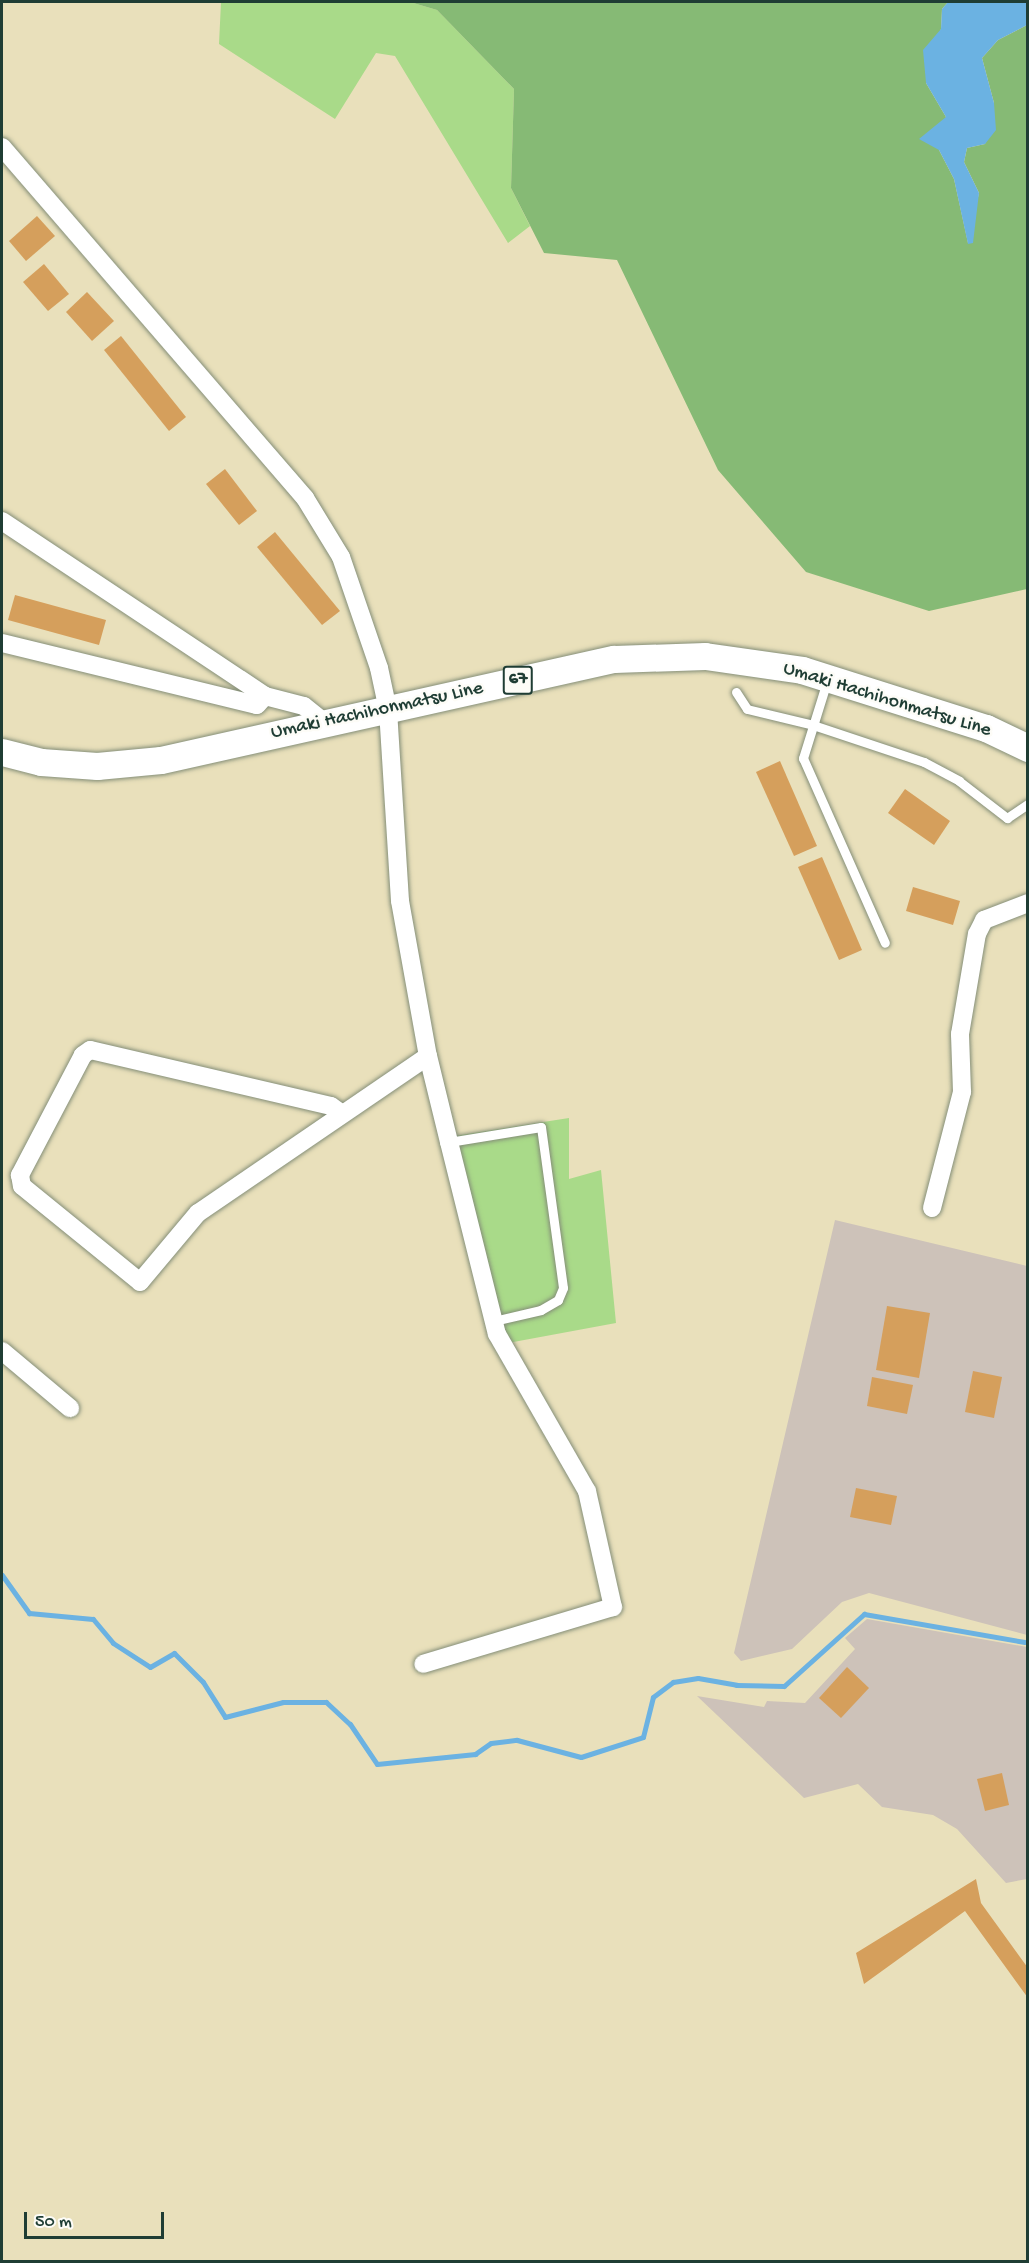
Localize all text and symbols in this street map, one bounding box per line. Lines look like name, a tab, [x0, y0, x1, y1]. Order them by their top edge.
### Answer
street label: Umaki Hachihonmatsu Line	[780, 657, 994, 743]
road number: 67	[502, 665, 534, 695]
street label: Umaki Hachihonmatsu Line	[269, 677, 485, 745]
scale bar	[27, 2200, 166, 2238]
text: 50 m	[35, 2212, 72, 2233]

